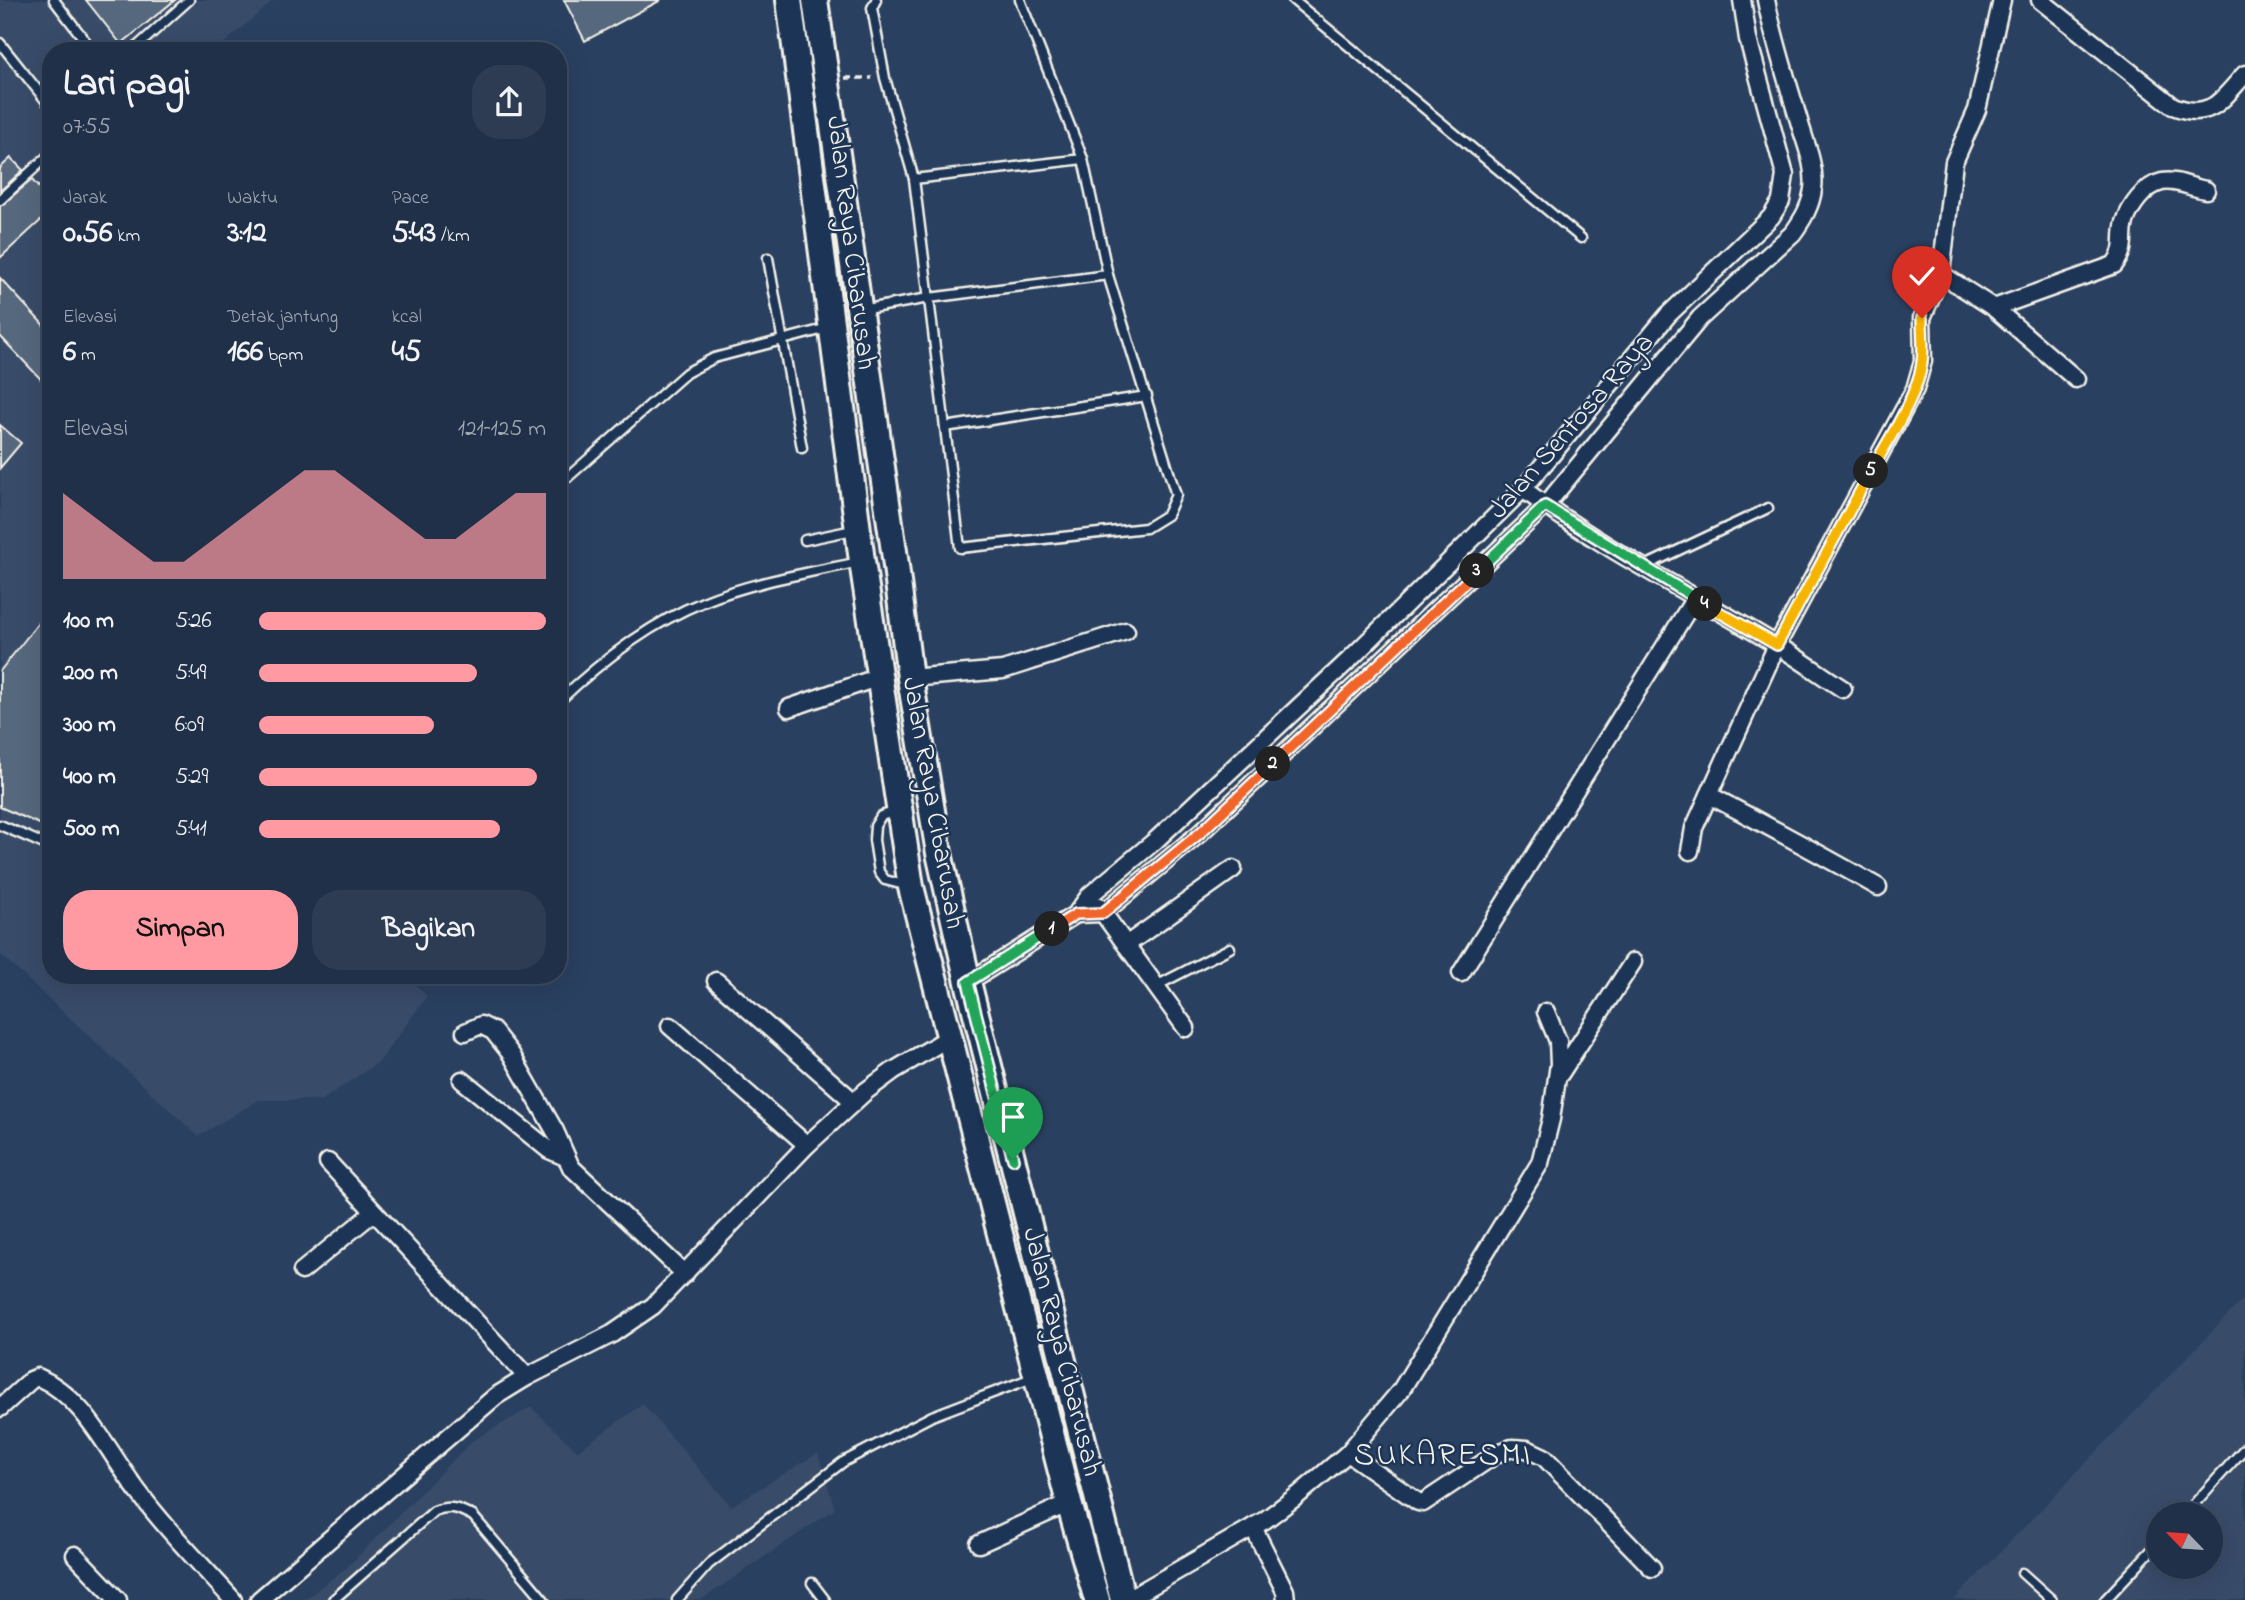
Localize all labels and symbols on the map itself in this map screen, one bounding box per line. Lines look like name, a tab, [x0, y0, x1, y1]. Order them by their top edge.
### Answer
street label: Jalan Raya Cibarusah	[814, 114, 886, 372]
pin	[1892, 246, 1952, 318]
street label: Jalan Sentosa Raya	[1479, 325, 1665, 529]
pin: 5	[1854, 454, 1888, 489]
pin: 3	[1460, 554, 1494, 588]
pin: 4	[1688, 586, 1722, 622]
street label: Jalan Raya Cibarusah	[890, 674, 974, 932]
pin: 2	[1256, 746, 1290, 782]
pin: 1	[1034, 912, 1070, 946]
pin	[983, 1087, 1043, 1159]
street label: Jalan Raya Cibarusah	[1010, 1223, 1112, 1481]
district label: SUKARESMI	[1354, 1433, 1532, 1480]
north arrow	[2146, 1502, 2222, 1578]

